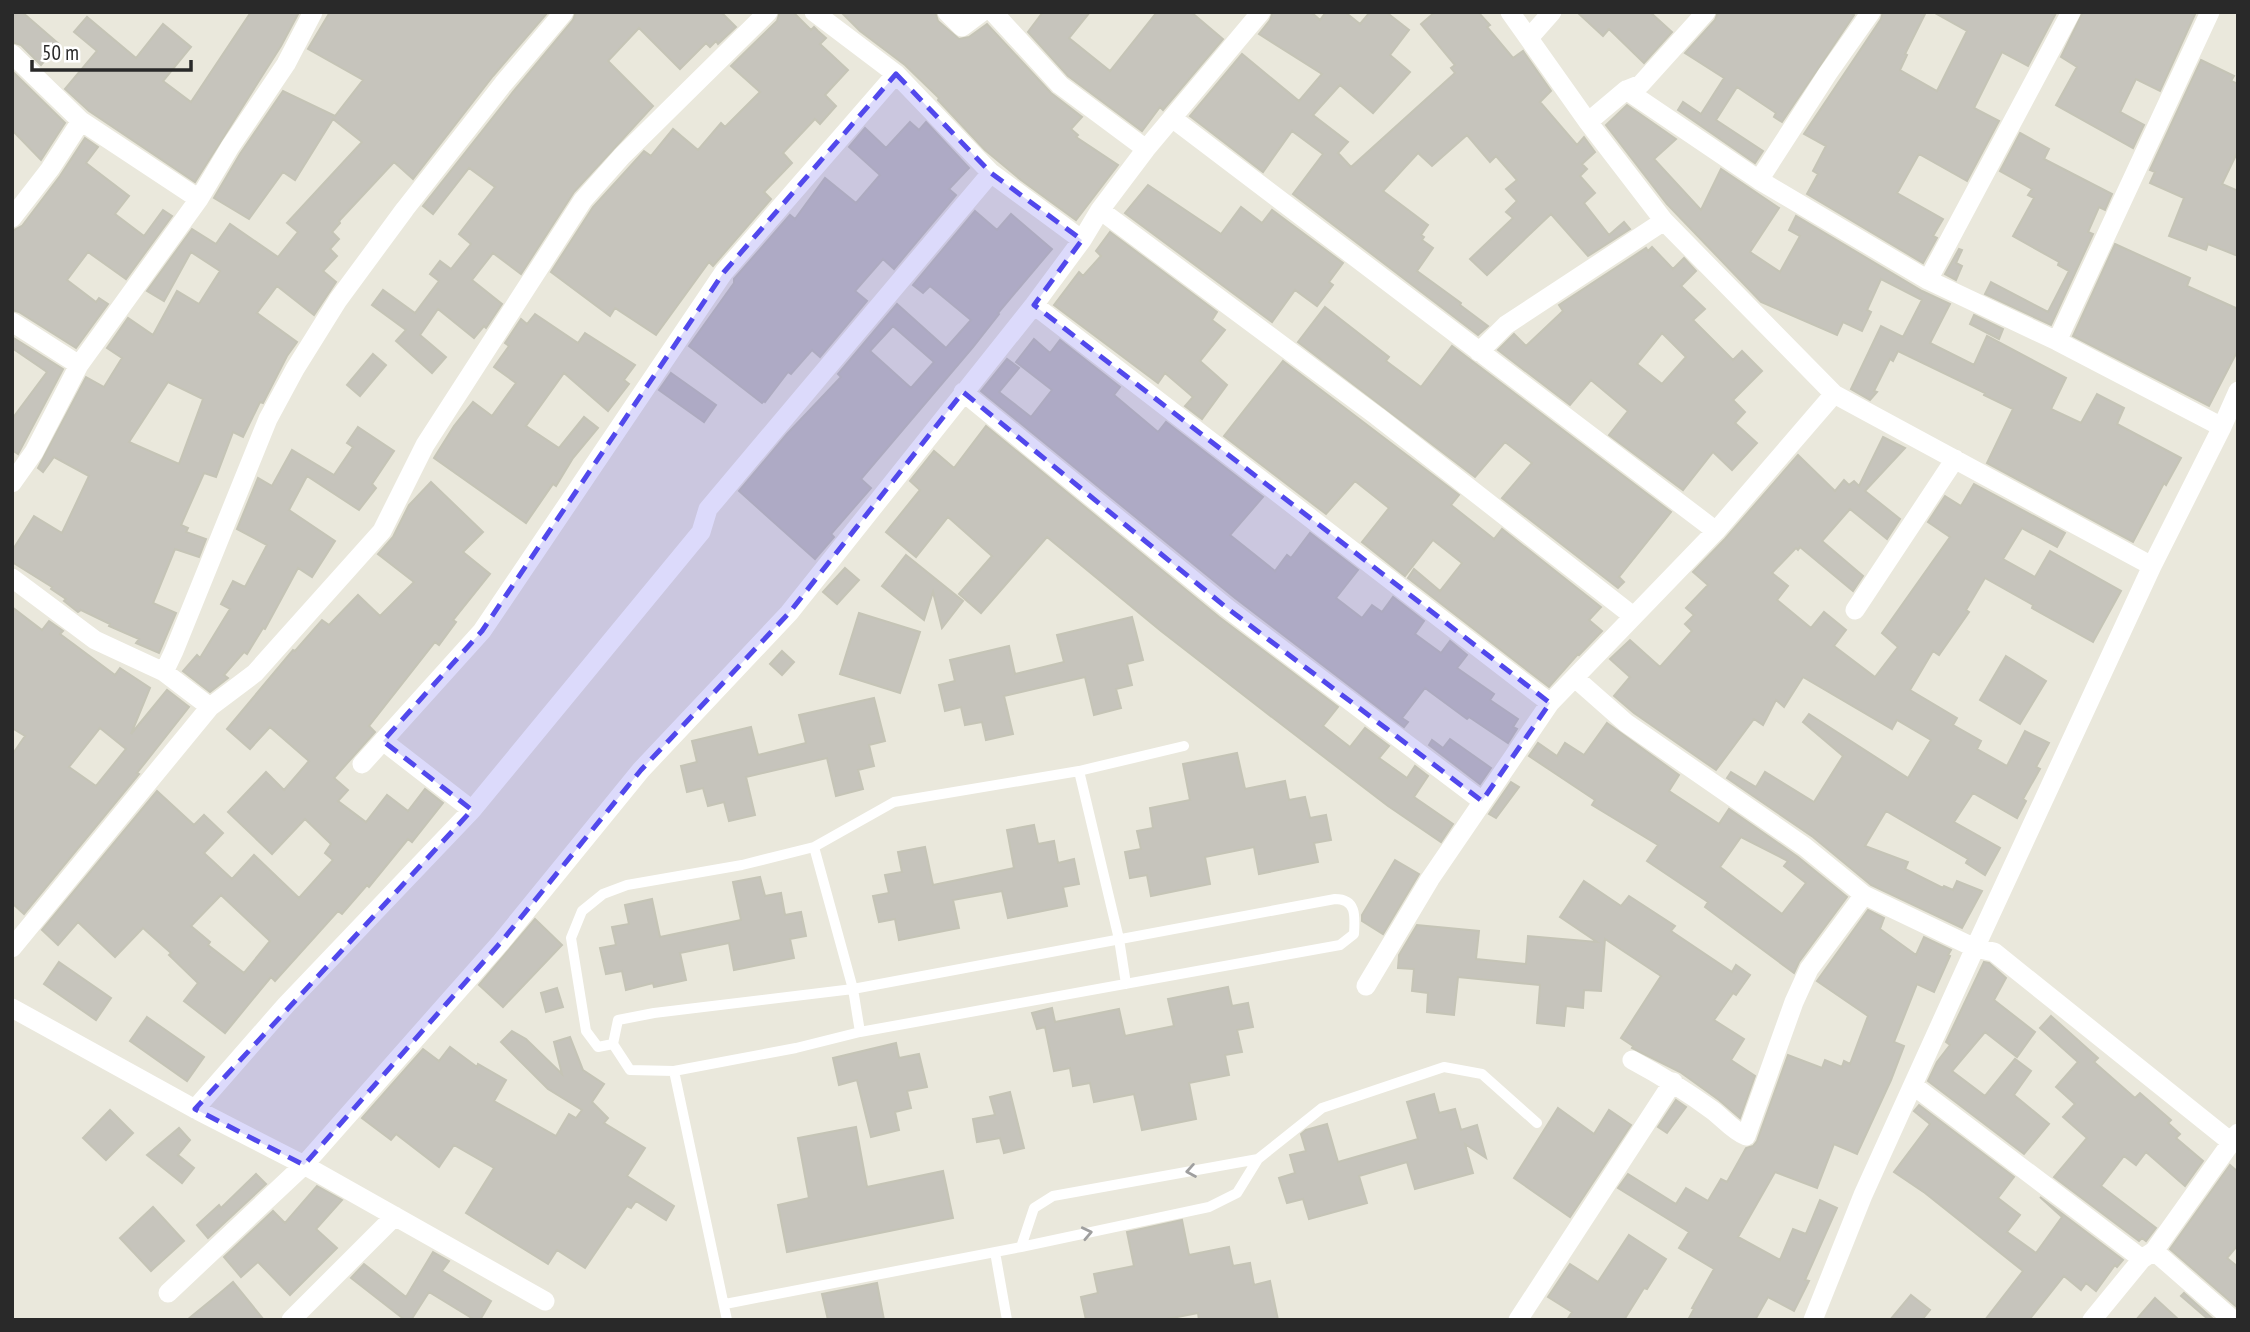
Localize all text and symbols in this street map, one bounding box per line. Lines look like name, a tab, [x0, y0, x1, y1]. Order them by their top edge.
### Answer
scale bar	[32, 28, 191, 72]
text: 50 m	[42, 39, 79, 66]
one-way arrow	[1185, 1163, 1197, 1178]
one-way arrow	[1081, 1227, 1093, 1242]

